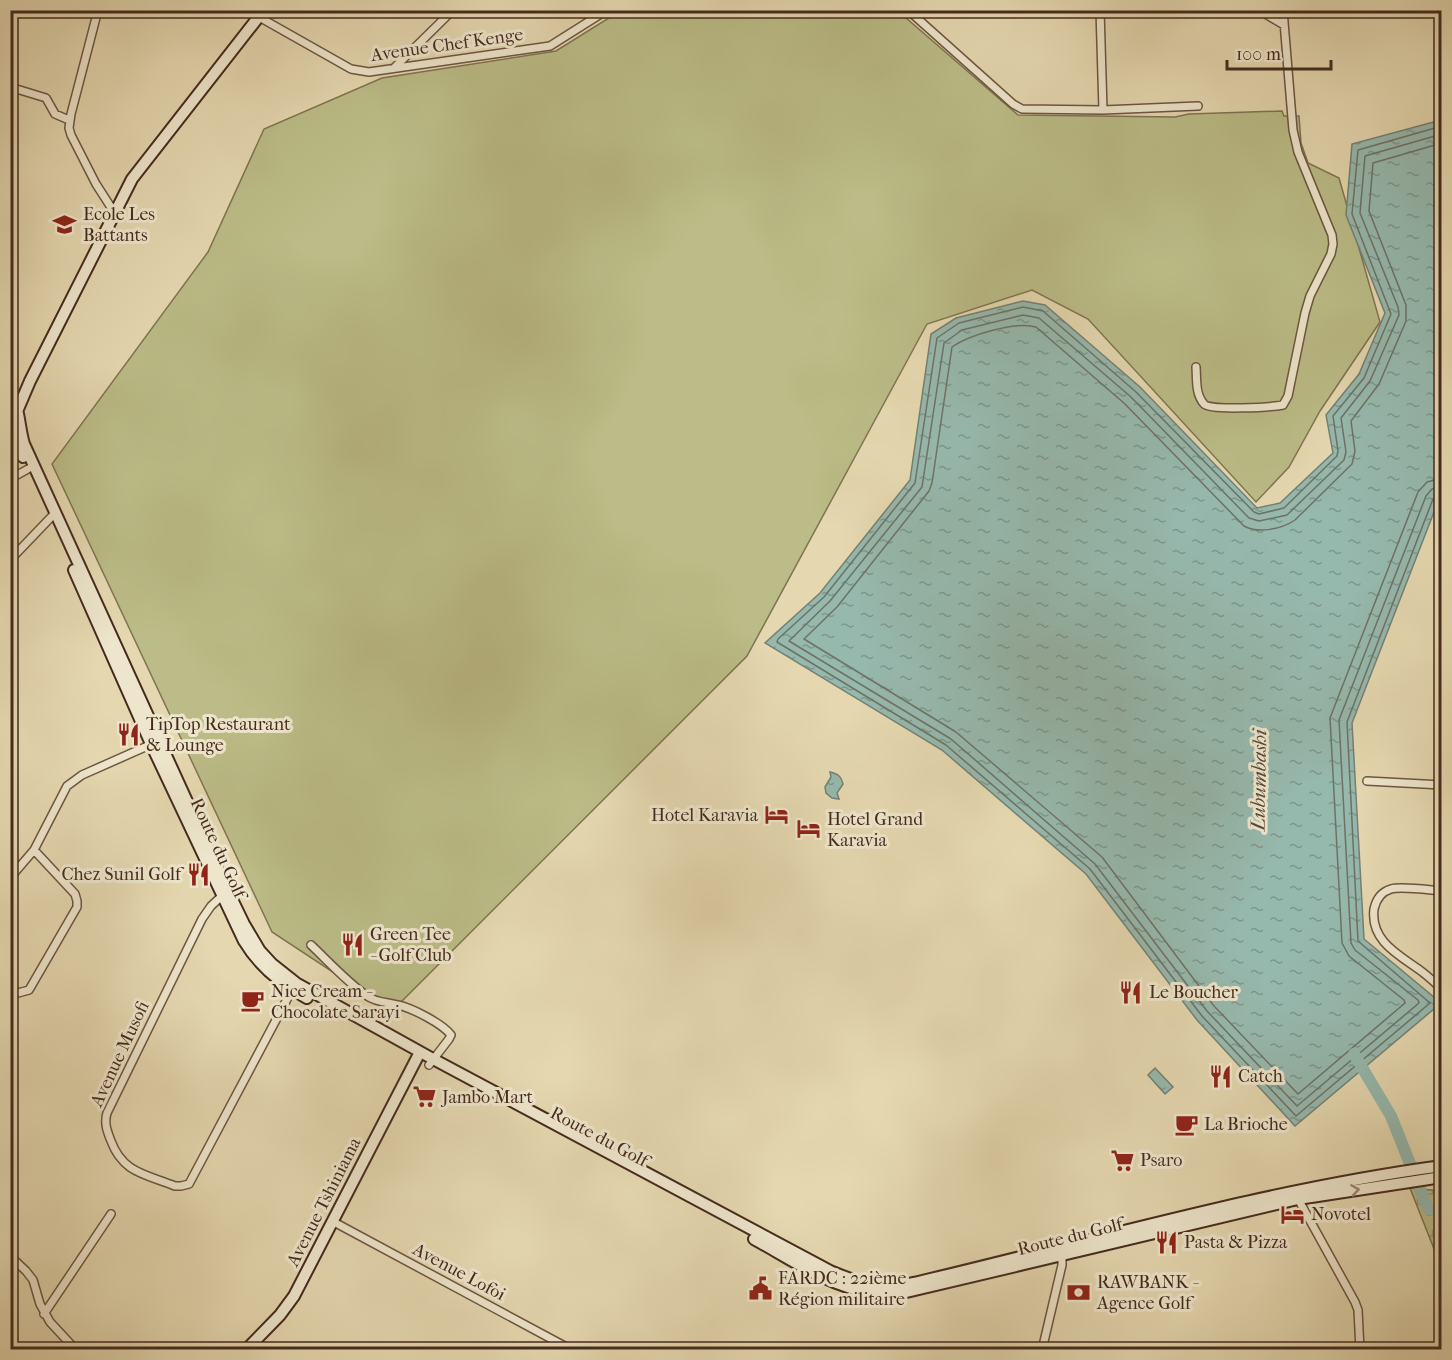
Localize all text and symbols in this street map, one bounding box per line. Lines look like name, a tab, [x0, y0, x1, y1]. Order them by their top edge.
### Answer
street label: Avenue Chef Kenge	[369, 24, 525, 66]
scale bar	[1227, 33, 1330, 71]
text: 100 m	[1236, 44, 1281, 65]
place label: Ecole Les Battants	[83, 204, 155, 246]
school or university icon: Ecole Les Battants	[52, 211, 78, 237]
place label: TipTop Restaurant & Lounge	[146, 714, 291, 756]
restaurant icon: TipTop Restaurant & Lounge	[115, 721, 141, 747]
water label: Lubumbashi	[1247, 728, 1271, 833]
street label: Route du Golf	[186, 795, 252, 905]
hotel icon: Hotel Karavia	[763, 802, 789, 828]
place label: Hotel Karavia	[651, 805, 759, 826]
place label: Hotel Grand Karavia	[827, 809, 923, 851]
hotel icon: Hotel Grand Karavia	[796, 816, 822, 842]
restaurant icon: Chez Sunil Golf	[186, 861, 212, 887]
place label: Chez Sunil Golf	[61, 864, 185, 885]
place label: Green Tee - Golf Club	[370, 924, 452, 966]
restaurant icon: Green Tee - Golf Club	[339, 931, 365, 957]
restaurant icon: Le Boucher	[1118, 979, 1144, 1005]
place label: Nice Cream - Chocolate Sarayi	[271, 981, 401, 1023]
place label: Le Boucher	[1149, 982, 1238, 1003]
cafe icon: Nice Cream - Chocolate Sarayi	[240, 988, 266, 1014]
street label: Avenue Musofi	[86, 998, 154, 1111]
restaurant icon: Catch	[1207, 1063, 1233, 1089]
place label: Catch	[1238, 1066, 1283, 1087]
supermarket icon: Jambo Mart	[411, 1084, 437, 1110]
place label: Jambo Mart	[440, 1087, 534, 1108]
street label: Route du Golf	[547, 1102, 655, 1173]
cafe icon: La Brioche	[1173, 1111, 1199, 1137]
place label: La Brioche	[1204, 1114, 1288, 1135]
street label: Avenue Tshiniama	[282, 1133, 366, 1271]
supermarket icon: Psaro	[1109, 1147, 1135, 1173]
place label: Psaro	[1140, 1150, 1183, 1171]
one-way arrow	[1350, 1184, 1359, 1196]
hotel icon: Novotel	[1280, 1201, 1306, 1227]
place label: Novotel	[1311, 1204, 1371, 1225]
street label: Route du Golf	[1015, 1213, 1129, 1260]
restaurant icon: Pasta & Pizza	[1153, 1229, 1179, 1255]
place label: Pasta & Pizza	[1184, 1232, 1288, 1253]
street label: Avenue Lofoi	[408, 1238, 509, 1305]
place label: FARDC : 22ième Région militaire	[778, 1268, 906, 1310]
place label: RAWBANK - Agence Golf	[1096, 1272, 1199, 1314]
public building icon: FARDC : 22ième Région militaire	[747, 1275, 773, 1301]
bank icon: RAWBANK - Agence Golf	[1066, 1279, 1092, 1305]

